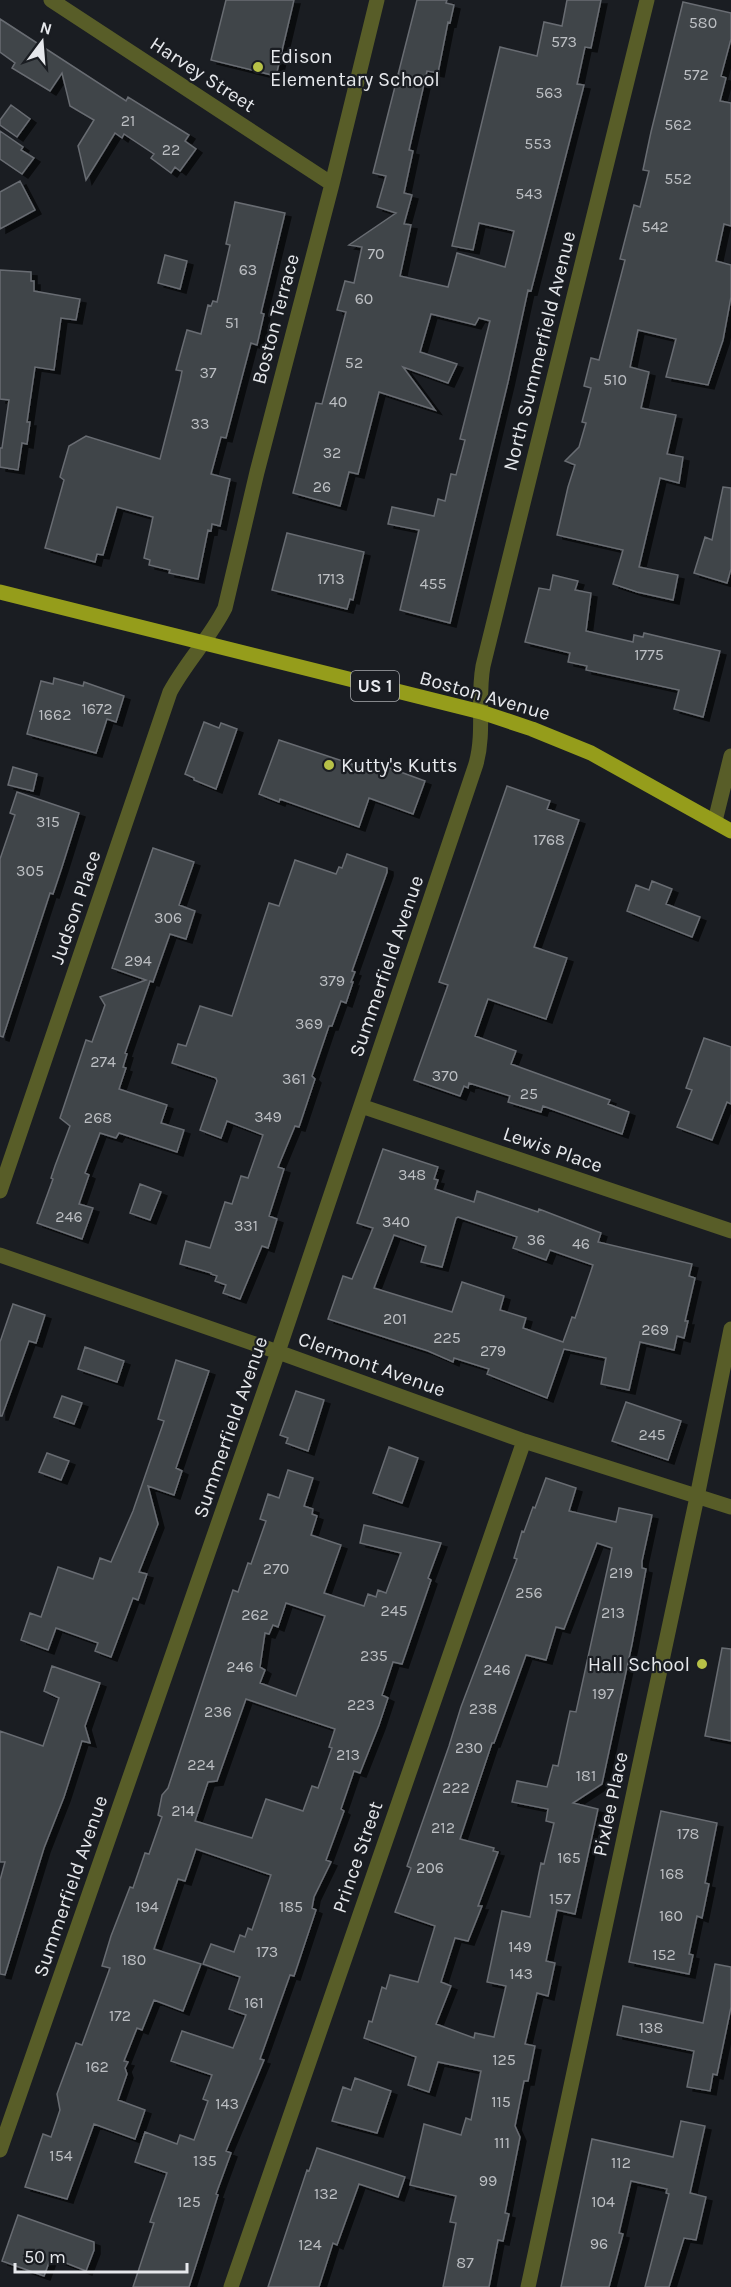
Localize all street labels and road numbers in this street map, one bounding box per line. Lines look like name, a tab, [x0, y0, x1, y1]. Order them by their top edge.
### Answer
street label: Harvey Street	[146, 32, 260, 117]
street label: North Summerfield Avenue	[499, 229, 580, 473]
street label: Boston Terrace	[247, 251, 304, 387]
street label: Boston Avenue	[417, 666, 553, 725]
road number: US 1	[351, 671, 399, 701]
street label: Judson Place	[45, 847, 106, 967]
street label: Summerfield Avenue	[345, 872, 428, 1060]
street label: Lewis Place	[500, 1122, 606, 1177]
street label: Clermont Avenue	[295, 1327, 449, 1402]
street label: Summerfield Avenue	[189, 1333, 272, 1521]
street label: Pixlee Place	[588, 1750, 633, 1859]
street label: Summerfield Avenue	[29, 1792, 112, 1980]
street label: Prince Street	[328, 1798, 387, 1916]

